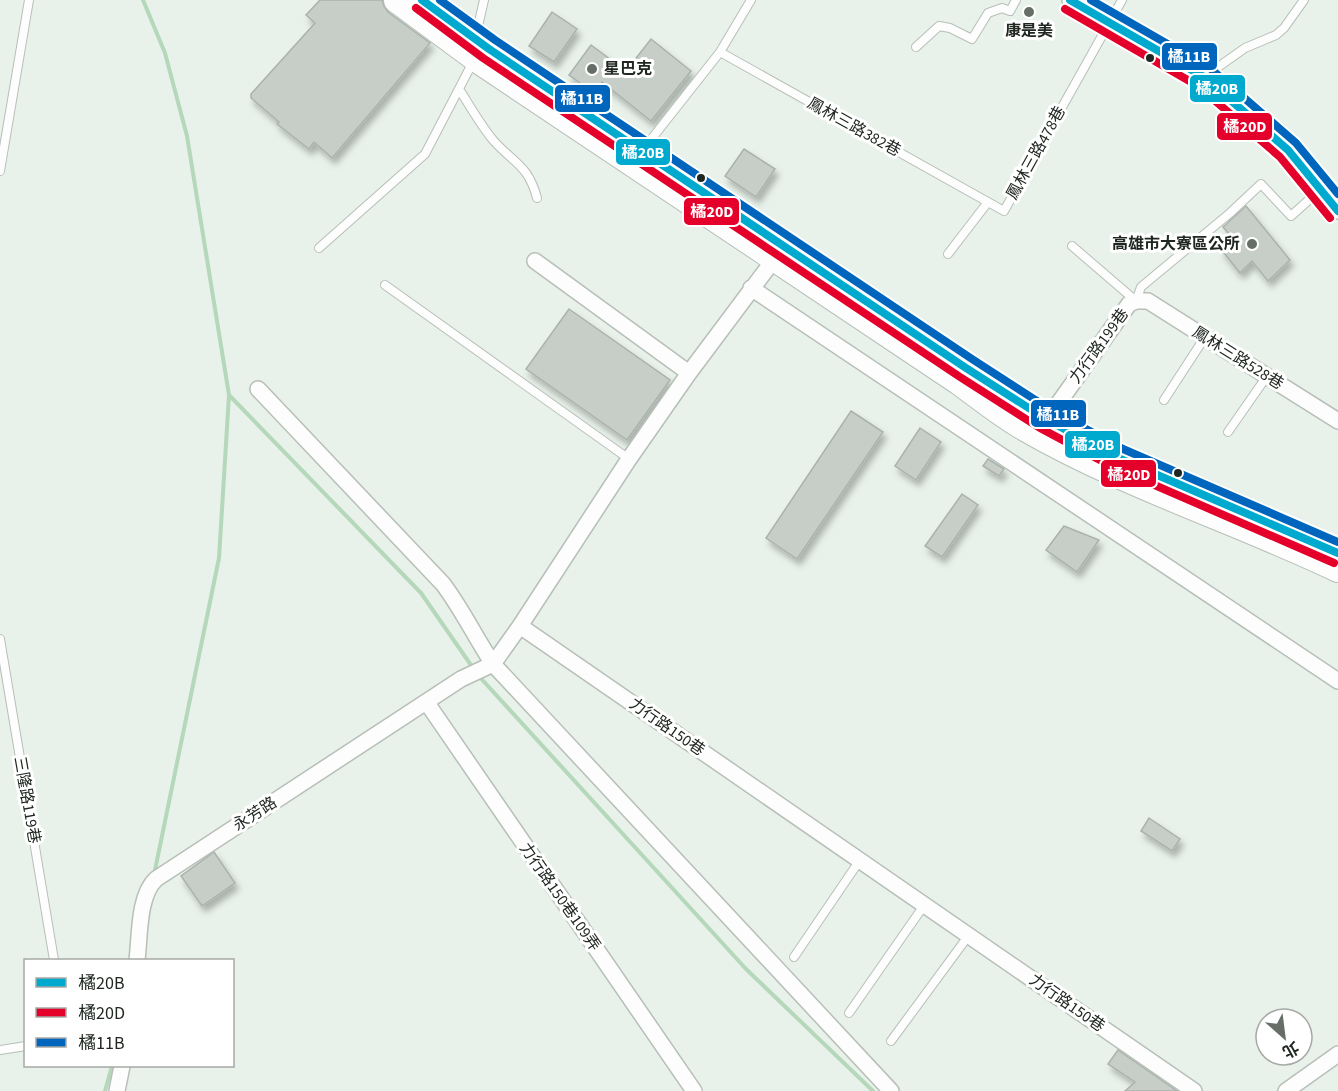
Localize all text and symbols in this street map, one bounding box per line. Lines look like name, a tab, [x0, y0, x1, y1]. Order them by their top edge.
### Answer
marker: 康是美	[1022, 5, 1036, 19]
place label: 康是美	[1005, 20, 1053, 42]
line badge: 橘11B	[1161, 42, 1218, 71]
text: 橘11B	[1167, 46, 1211, 68]
unlabelled marker	[1144, 52, 1156, 64]
place label: 星巴克	[604, 58, 652, 80]
marker: 星巴克	[585, 62, 599, 76]
line badge: 橘20B	[1189, 74, 1246, 103]
text: 橘20B	[1195, 78, 1239, 100]
line badge: 橘11B	[554, 84, 611, 113]
text: 橘11B	[560, 88, 604, 110]
street label: 鳳林三路382巷	[803, 92, 905, 162]
street label: 鳳林三路478巷	[1001, 102, 1071, 204]
line badge: 橘20D	[1216, 112, 1273, 141]
text: 橘20D	[1222, 116, 1267, 138]
line badge: 橘20B	[615, 138, 671, 166]
text: 橘20B	[621, 142, 665, 164]
unlabelled marker	[695, 172, 707, 184]
line badge: 橘20D	[683, 197, 740, 226]
text: 橘20D	[689, 201, 734, 223]
place label: 高雄市大寮區公所	[1112, 233, 1240, 255]
marker: 高雄市大寮區公所	[1245, 237, 1259, 251]
street label: 力行路199巷	[1064, 304, 1134, 388]
street label: 鳳林三路528巷	[1188, 321, 1288, 395]
line badge: 橘11B	[1030, 399, 1087, 428]
text: 橘11B	[1036, 404, 1080, 426]
line badge: 橘20B	[1064, 430, 1121, 459]
text: 橘20B	[1071, 434, 1115, 456]
line badge: 橘20D	[1100, 459, 1157, 488]
text: 橘20D	[1106, 464, 1151, 486]
unlabelled marker	[1172, 467, 1184, 479]
street label: 力行路150巷	[625, 693, 709, 761]
street label: 三隆路119巷	[9, 755, 45, 845]
street label: 永芳路	[229, 792, 281, 836]
street label: 力行路150巷109弄	[514, 838, 606, 956]
legend	[24, 959, 234, 1067]
street label: 力行路150巷	[1025, 969, 1109, 1037]
text: 橘20B	[78, 971, 124, 996]
text: 橘20D	[78, 1001, 125, 1026]
north arrow	[1254, 1007, 1314, 1067]
text: 橘11B	[78, 1031, 124, 1056]
text: 北	[1278, 1036, 1303, 1063]

